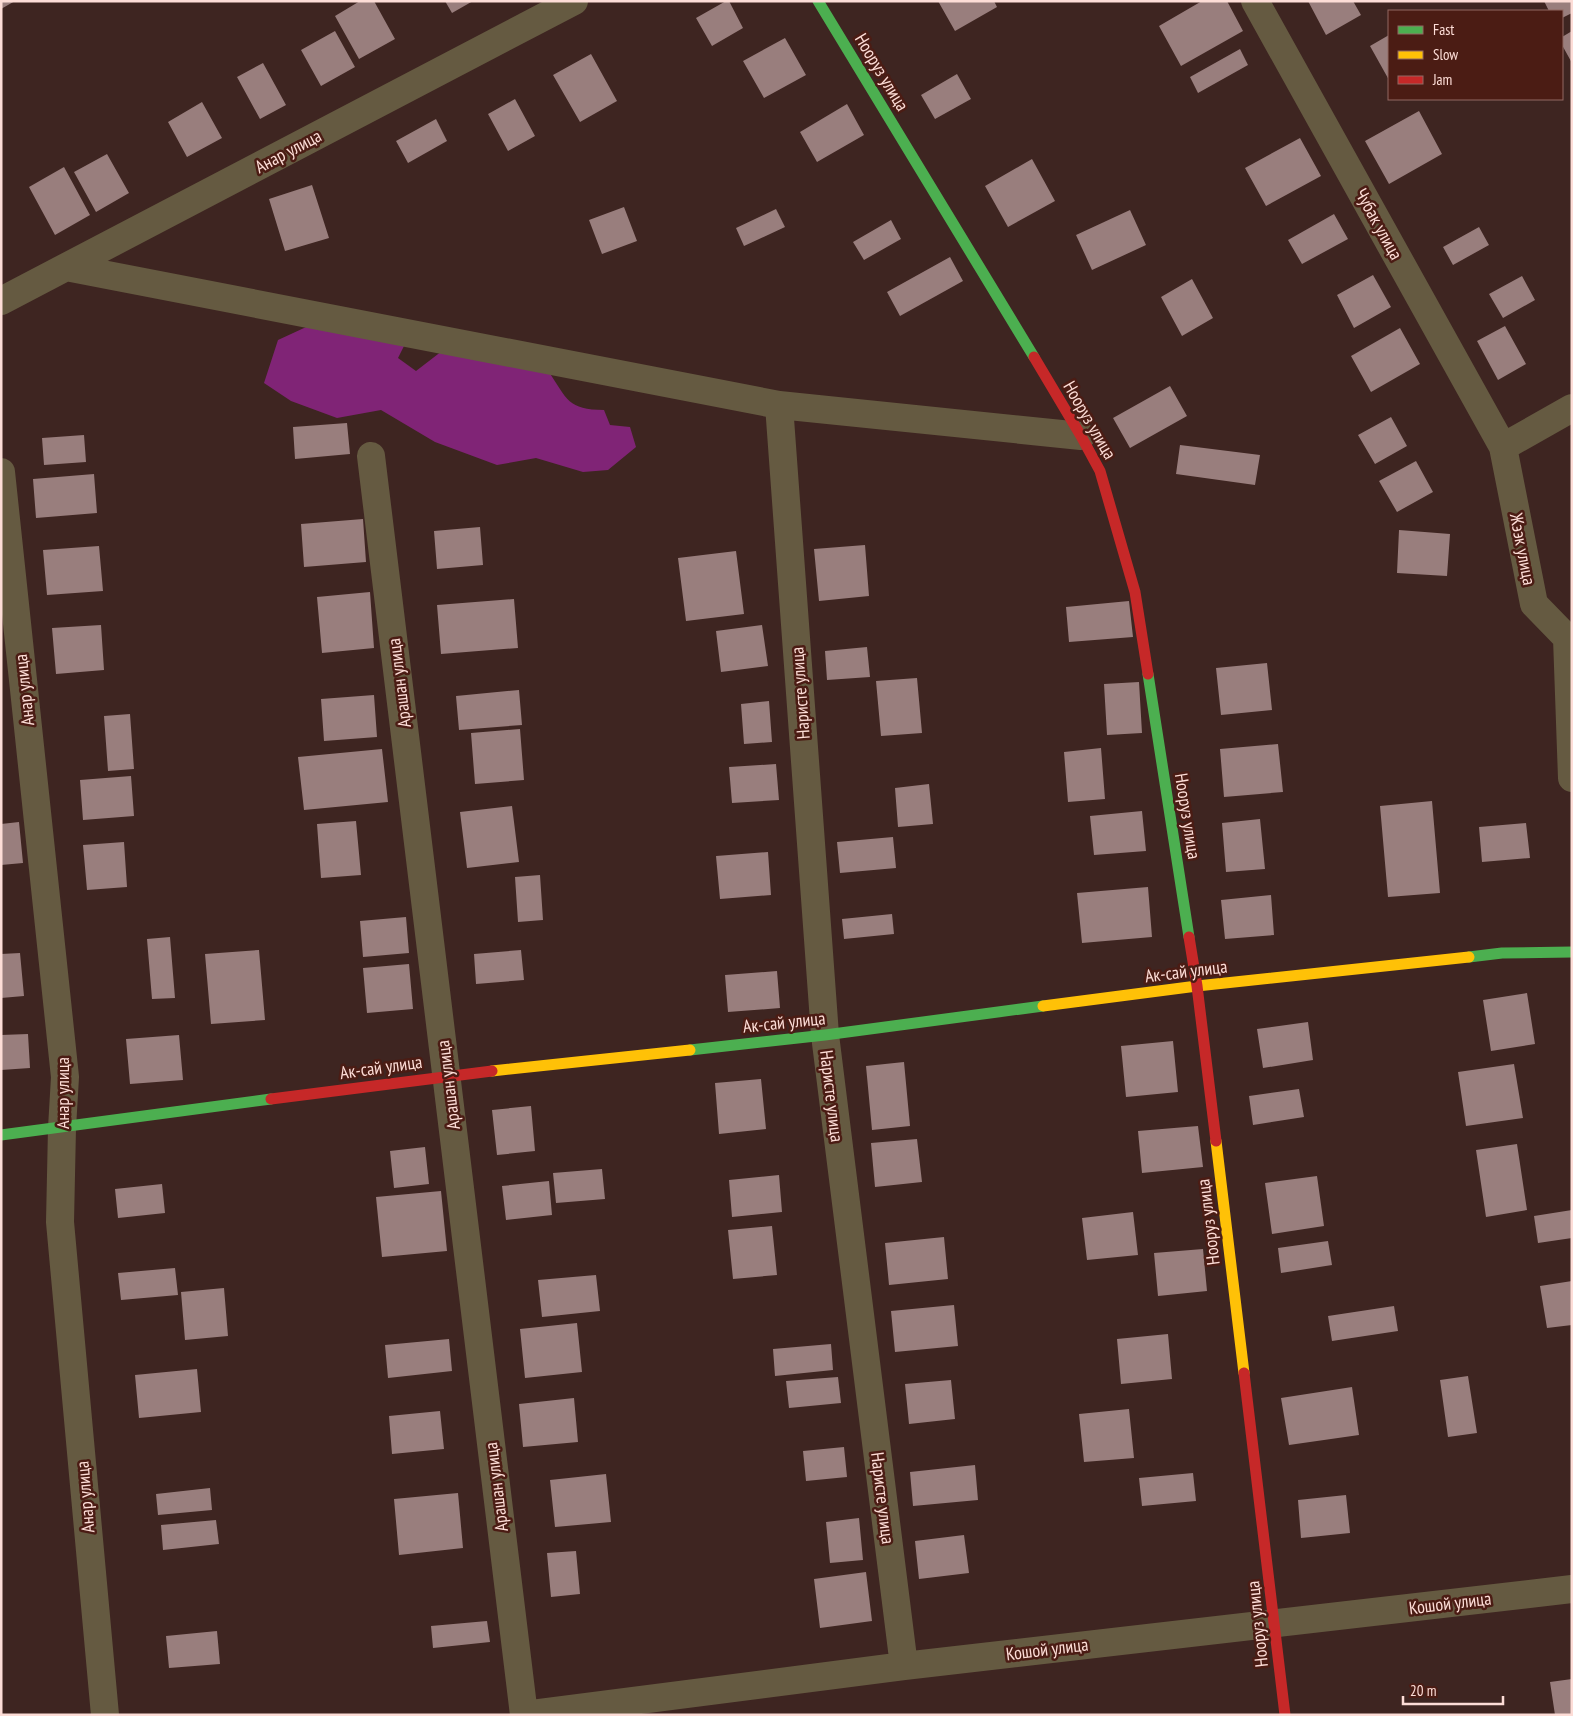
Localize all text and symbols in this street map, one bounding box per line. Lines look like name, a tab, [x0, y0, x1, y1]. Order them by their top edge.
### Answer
legend	[1388, 10, 1563, 100]
text: Fast	[1433, 20, 1454, 39]
street label: Нооруз улица	[850, 29, 914, 115]
text: Slow	[1433, 45, 1458, 64]
text: Jam	[1432, 70, 1452, 89]
street label: Анар улица	[251, 124, 325, 178]
street label: Чубак улица	[1350, 184, 1408, 264]
street label: Нооруз улица	[1058, 377, 1122, 463]
street label: Жээк улица	[1505, 510, 1541, 587]
street label: Арашан улица	[382, 637, 416, 729]
street label: Наристе улица	[785, 646, 815, 740]
street label: Анар улица	[9, 653, 39, 727]
street label: Нооруз улица	[1170, 771, 1206, 861]
street label: Ак-сай улица	[1143, 955, 1229, 987]
street label: Ак-сай улица	[742, 1006, 826, 1038]
street label: Арашан улица	[431, 1039, 465, 1131]
street label: Наристе улица	[815, 1049, 849, 1143]
street label: Ак-сай улица	[338, 1050, 424, 1084]
street label: Анар улица	[51, 1057, 74, 1129]
street label: Нооруз улица	[1191, 1178, 1225, 1266]
street label: Арашан улица	[479, 1441, 513, 1533]
street label: Наристе улица	[866, 1451, 900, 1545]
street label: Анар улица	[70, 1460, 100, 1534]
street label: Нооруз улица	[1241, 1580, 1273, 1668]
street label: Кошой улица	[1408, 1587, 1492, 1619]
street label: Кошой улица	[1005, 1633, 1089, 1665]
scale bar	[1403, 1674, 1503, 1706]
text: 20 m	[1410, 1681, 1436, 1700]

